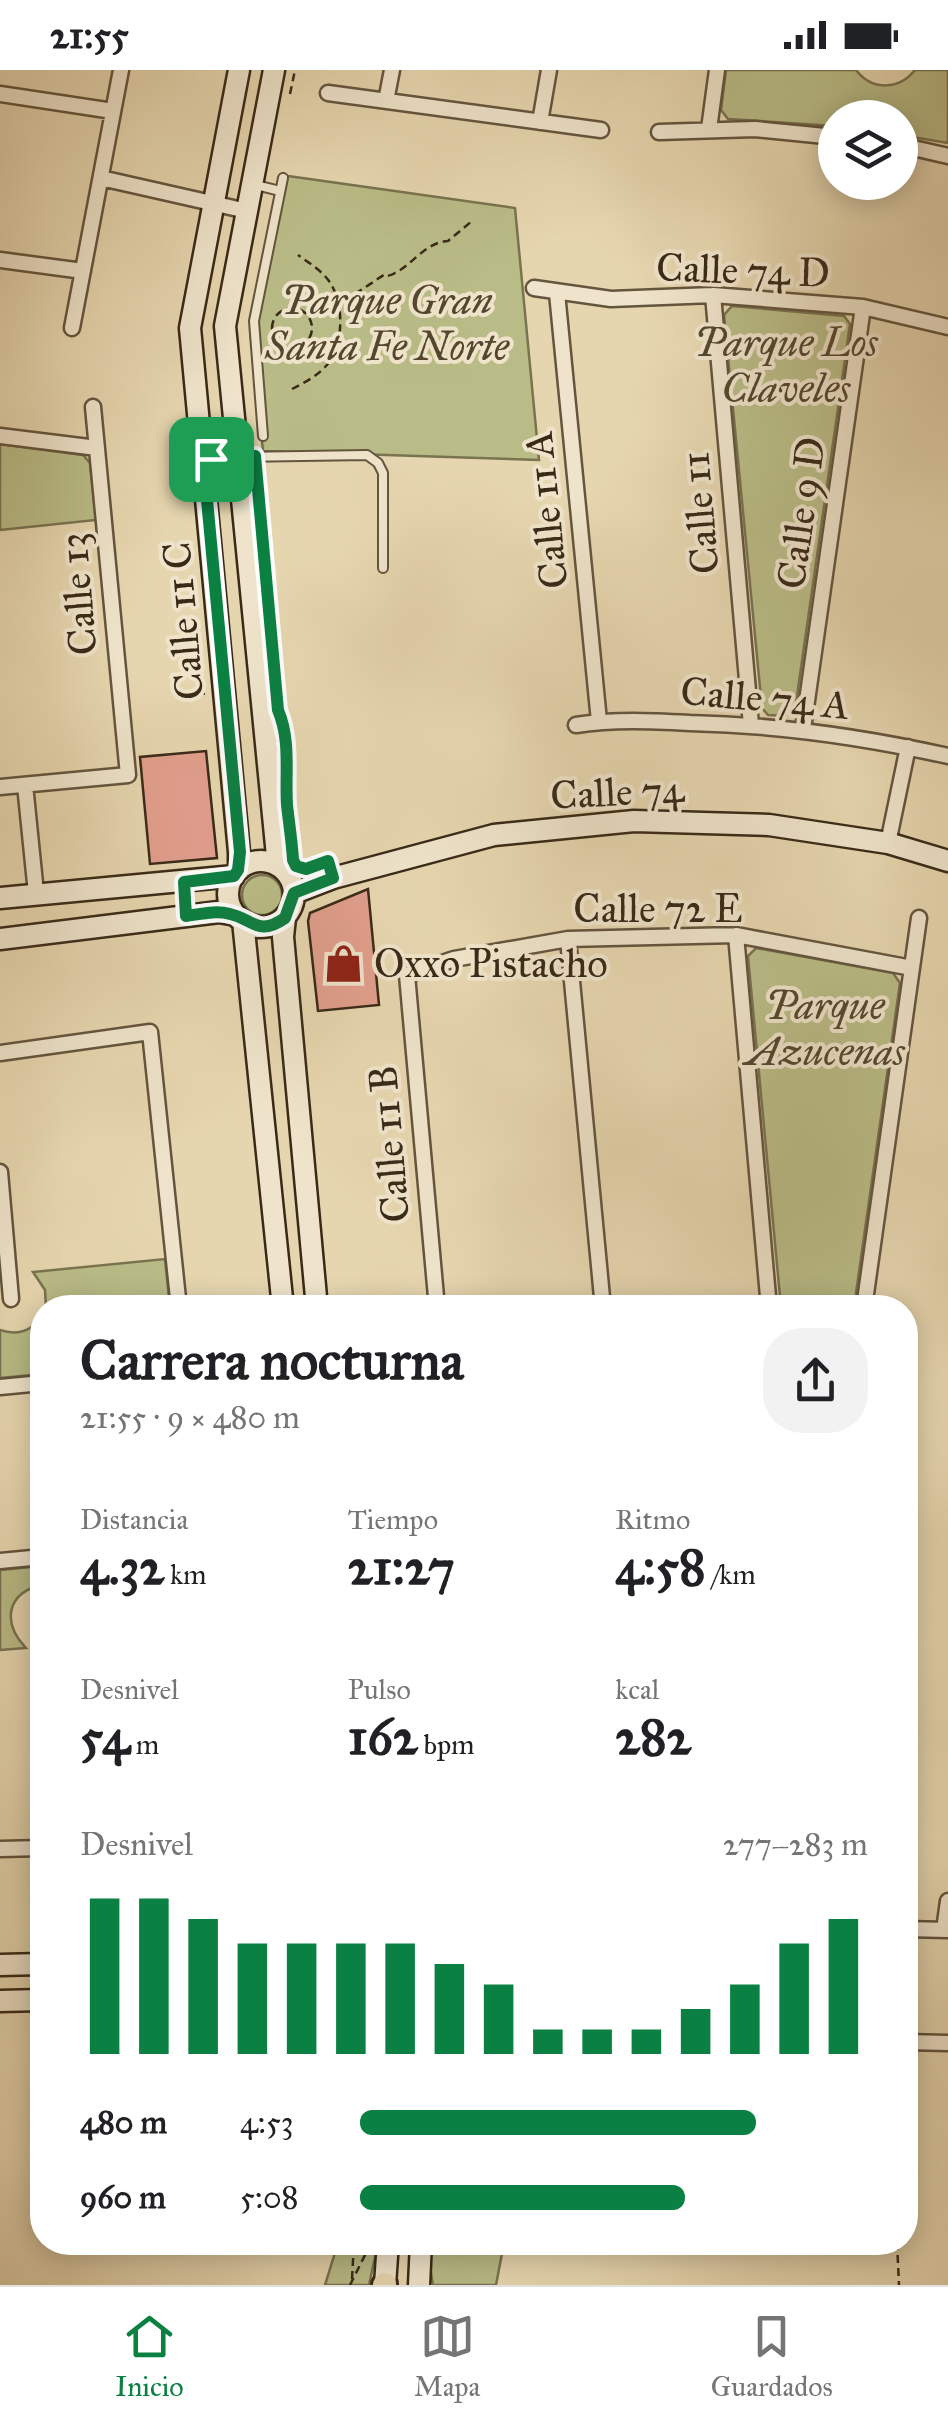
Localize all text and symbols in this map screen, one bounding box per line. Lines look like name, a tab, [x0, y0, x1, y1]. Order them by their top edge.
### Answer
text: 21:55	[50, 12, 129, 58]
map controls	[818, 100, 918, 200]
button: layers	[818, 100, 918, 200]
street label: Calle 74 D	[655, 242, 831, 298]
park label: Parque Gran Santa Fe Norte	[264, 276, 510, 371]
park label: Parque Los Claveles	[694, 318, 879, 413]
pin	[169, 417, 254, 502]
street label: Calle 11 A	[513, 429, 579, 591]
icon: arrive	[184, 432, 239, 487]
street label: Calle 9 D	[766, 434, 836, 592]
street label: Calle 11	[670, 450, 730, 576]
street label: Calle 13	[48, 531, 108, 657]
street label: Calle 11 C	[152, 540, 214, 702]
street label: Calle 74 A	[679, 666, 851, 730]
street label: Calle 74	[549, 764, 687, 820]
street label: Calle 72 E	[573, 884, 743, 933]
place label: Oxxo Pistacho	[374, 939, 608, 988]
shop icon: Oxxo Pistacho	[323, 942, 365, 984]
park label: Parque Azucenas	[741, 981, 906, 1076]
street label: Calle 11 B	[358, 1063, 420, 1225]
text: Carrera nocturna	[80, 1327, 464, 1394]
button: share	[763, 1328, 868, 1433]
text: 21:55 · 9 × 480 m	[80, 1398, 300, 1437]
text: Distancia	[80, 1502, 188, 1537]
text: Tiempo	[348, 1502, 438, 1537]
text: Ritmo	[615, 1502, 690, 1537]
text: 4.32	[80, 1537, 164, 1598]
text: 21:27	[348, 1537, 455, 1598]
text: 4:58	[615, 1537, 706, 1598]
text: km	[164, 1557, 207, 1592]
text: /km	[706, 1557, 756, 1592]
text: Desnivel	[80, 1672, 179, 1707]
text: Pulso	[348, 1672, 411, 1707]
text: kcal	[615, 1672, 659, 1707]
text: 54	[80, 1707, 130, 1768]
text: 162	[348, 1707, 418, 1768]
text: 282	[615, 1707, 691, 1768]
text: m	[130, 1727, 159, 1762]
text: bpm	[418, 1727, 475, 1762]
text: Desnivel	[80, 1825, 193, 1864]
text: 277–283 m	[723, 1825, 868, 1864]
text: 480 m	[80, 2103, 167, 2142]
text: 4:53	[240, 2103, 294, 2142]
text: 960 m	[80, 2178, 166, 2217]
text: 5:08	[240, 2178, 299, 2217]
tab: Inicio	[115, 2309, 184, 2404]
tab: Mapa	[414, 2309, 480, 2404]
tab: Guardados	[711, 2309, 833, 2404]

